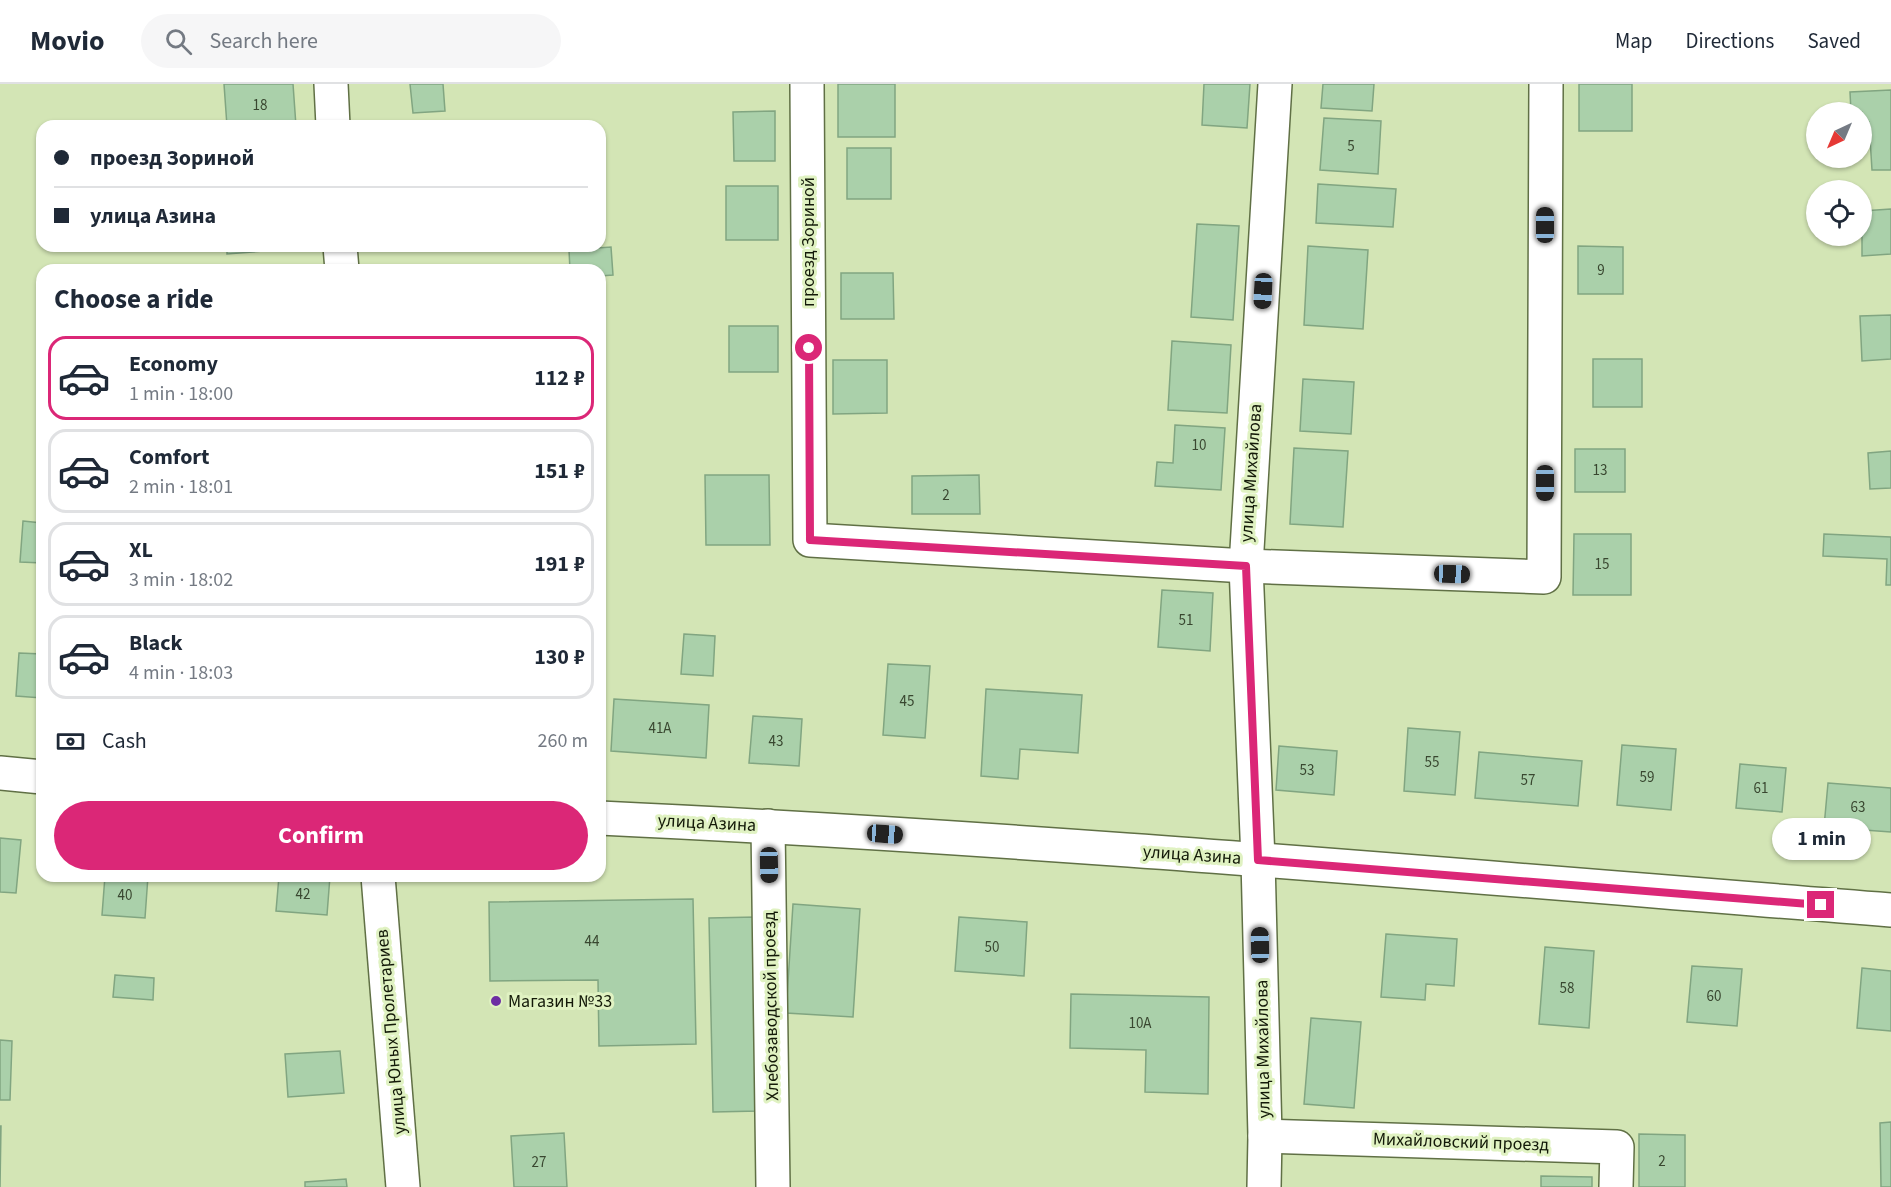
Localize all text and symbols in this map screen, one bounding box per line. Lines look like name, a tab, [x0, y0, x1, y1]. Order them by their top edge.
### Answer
search box	[141, 14, 561, 68]
text: Movio	[30, 21, 105, 61]
icon: search	[162, 25, 195, 58]
text: Search here	[210, 25, 318, 57]
text: Map	[1615, 26, 1653, 56]
text: Directions	[1686, 26, 1774, 56]
text: Saved	[1807, 26, 1861, 56]
house number: 18	[253, 95, 267, 116]
north arrow	[1806, 102, 1872, 168]
map controls	[1806, 102, 1872, 246]
house number: 5	[1347, 136, 1355, 157]
text: проезд Зориной	[90, 142, 254, 174]
street label: проезд Зориной	[796, 177, 821, 307]
button: locate	[1806, 180, 1872, 246]
text: улица Азина	[90, 200, 216, 232]
car	[1536, 207, 1554, 243]
house number: 9	[1597, 260, 1605, 281]
car	[1253, 273, 1273, 309]
text: Choose a ride	[54, 280, 214, 319]
route start	[795, 334, 822, 361]
text: Economy	[129, 348, 218, 380]
icon: car	[57, 351, 111, 405]
text: 112 ₽	[534, 362, 585, 394]
text: 1 min · 18:00	[129, 380, 233, 408]
street label: улица Михайлова	[1234, 403, 1268, 543]
house number: 10	[1192, 435, 1206, 456]
text: Comfort	[129, 441, 210, 473]
icon: car	[57, 444, 111, 498]
text: 151 ₽	[534, 455, 585, 487]
house number: 13	[1593, 460, 1607, 481]
car	[1536, 465, 1554, 501]
text: 2 min · 18:01	[129, 473, 233, 501]
house number: 2	[942, 485, 950, 506]
text: XL	[129, 534, 153, 566]
icon: car	[57, 537, 111, 591]
text: 191 ₽	[534, 548, 585, 580]
house number: 15	[1595, 554, 1609, 575]
car	[1434, 564, 1470, 584]
text: 3 min · 18:02	[129, 566, 233, 594]
house number: 51	[1179, 610, 1193, 631]
text: Black	[129, 627, 183, 659]
icon: car	[57, 630, 111, 684]
text: 130 ₽	[534, 641, 585, 673]
text: 4 min · 18:03	[129, 659, 233, 687]
house number: 45	[900, 691, 914, 712]
house number: 41А	[648, 718, 672, 739]
icon: cash	[54, 725, 87, 758]
text: Cash	[102, 725, 147, 757]
text: 260 m	[538, 727, 588, 755]
house number: 43	[769, 731, 783, 752]
house number: 55	[1425, 752, 1439, 773]
house number: 53	[1300, 760, 1314, 781]
house number: 59	[1640, 767, 1654, 788]
house number: 57	[1521, 770, 1535, 791]
house number: 61	[1754, 778, 1768, 799]
house number: 63	[1851, 797, 1865, 818]
button: Confirm	[54, 801, 588, 870]
street label: улица Азина	[657, 808, 757, 838]
callout: 1 min	[1772, 818, 1870, 860]
car	[866, 824, 904, 844]
text: 1 min	[1797, 825, 1846, 853]
street label: улица Азина	[1142, 839, 1242, 871]
car	[760, 847, 778, 883]
house number: 42	[296, 884, 310, 905]
house number: 40	[118, 885, 132, 906]
route end	[1807, 891, 1834, 918]
street label: Хлебозаводской проезд	[757, 911, 785, 1101]
car	[1251, 927, 1269, 963]
street label: улица Юных Пролетариев	[370, 928, 412, 1136]
house number: 44	[585, 931, 600, 952]
house number: 50	[985, 937, 999, 958]
house number: 58	[1560, 978, 1574, 999]
street label: улица Михайлова	[1249, 979, 1277, 1119]
house number: 60	[1707, 986, 1721, 1007]
place label: Магазин №33	[508, 989, 612, 1014]
marker: Магазин №33	[489, 994, 503, 1008]
house number: 10А	[1128, 1013, 1152, 1034]
street label: Михайловский проезд	[1372, 1126, 1550, 1158]
house number: 2	[1658, 1151, 1666, 1172]
house number: 27	[532, 1152, 546, 1173]

